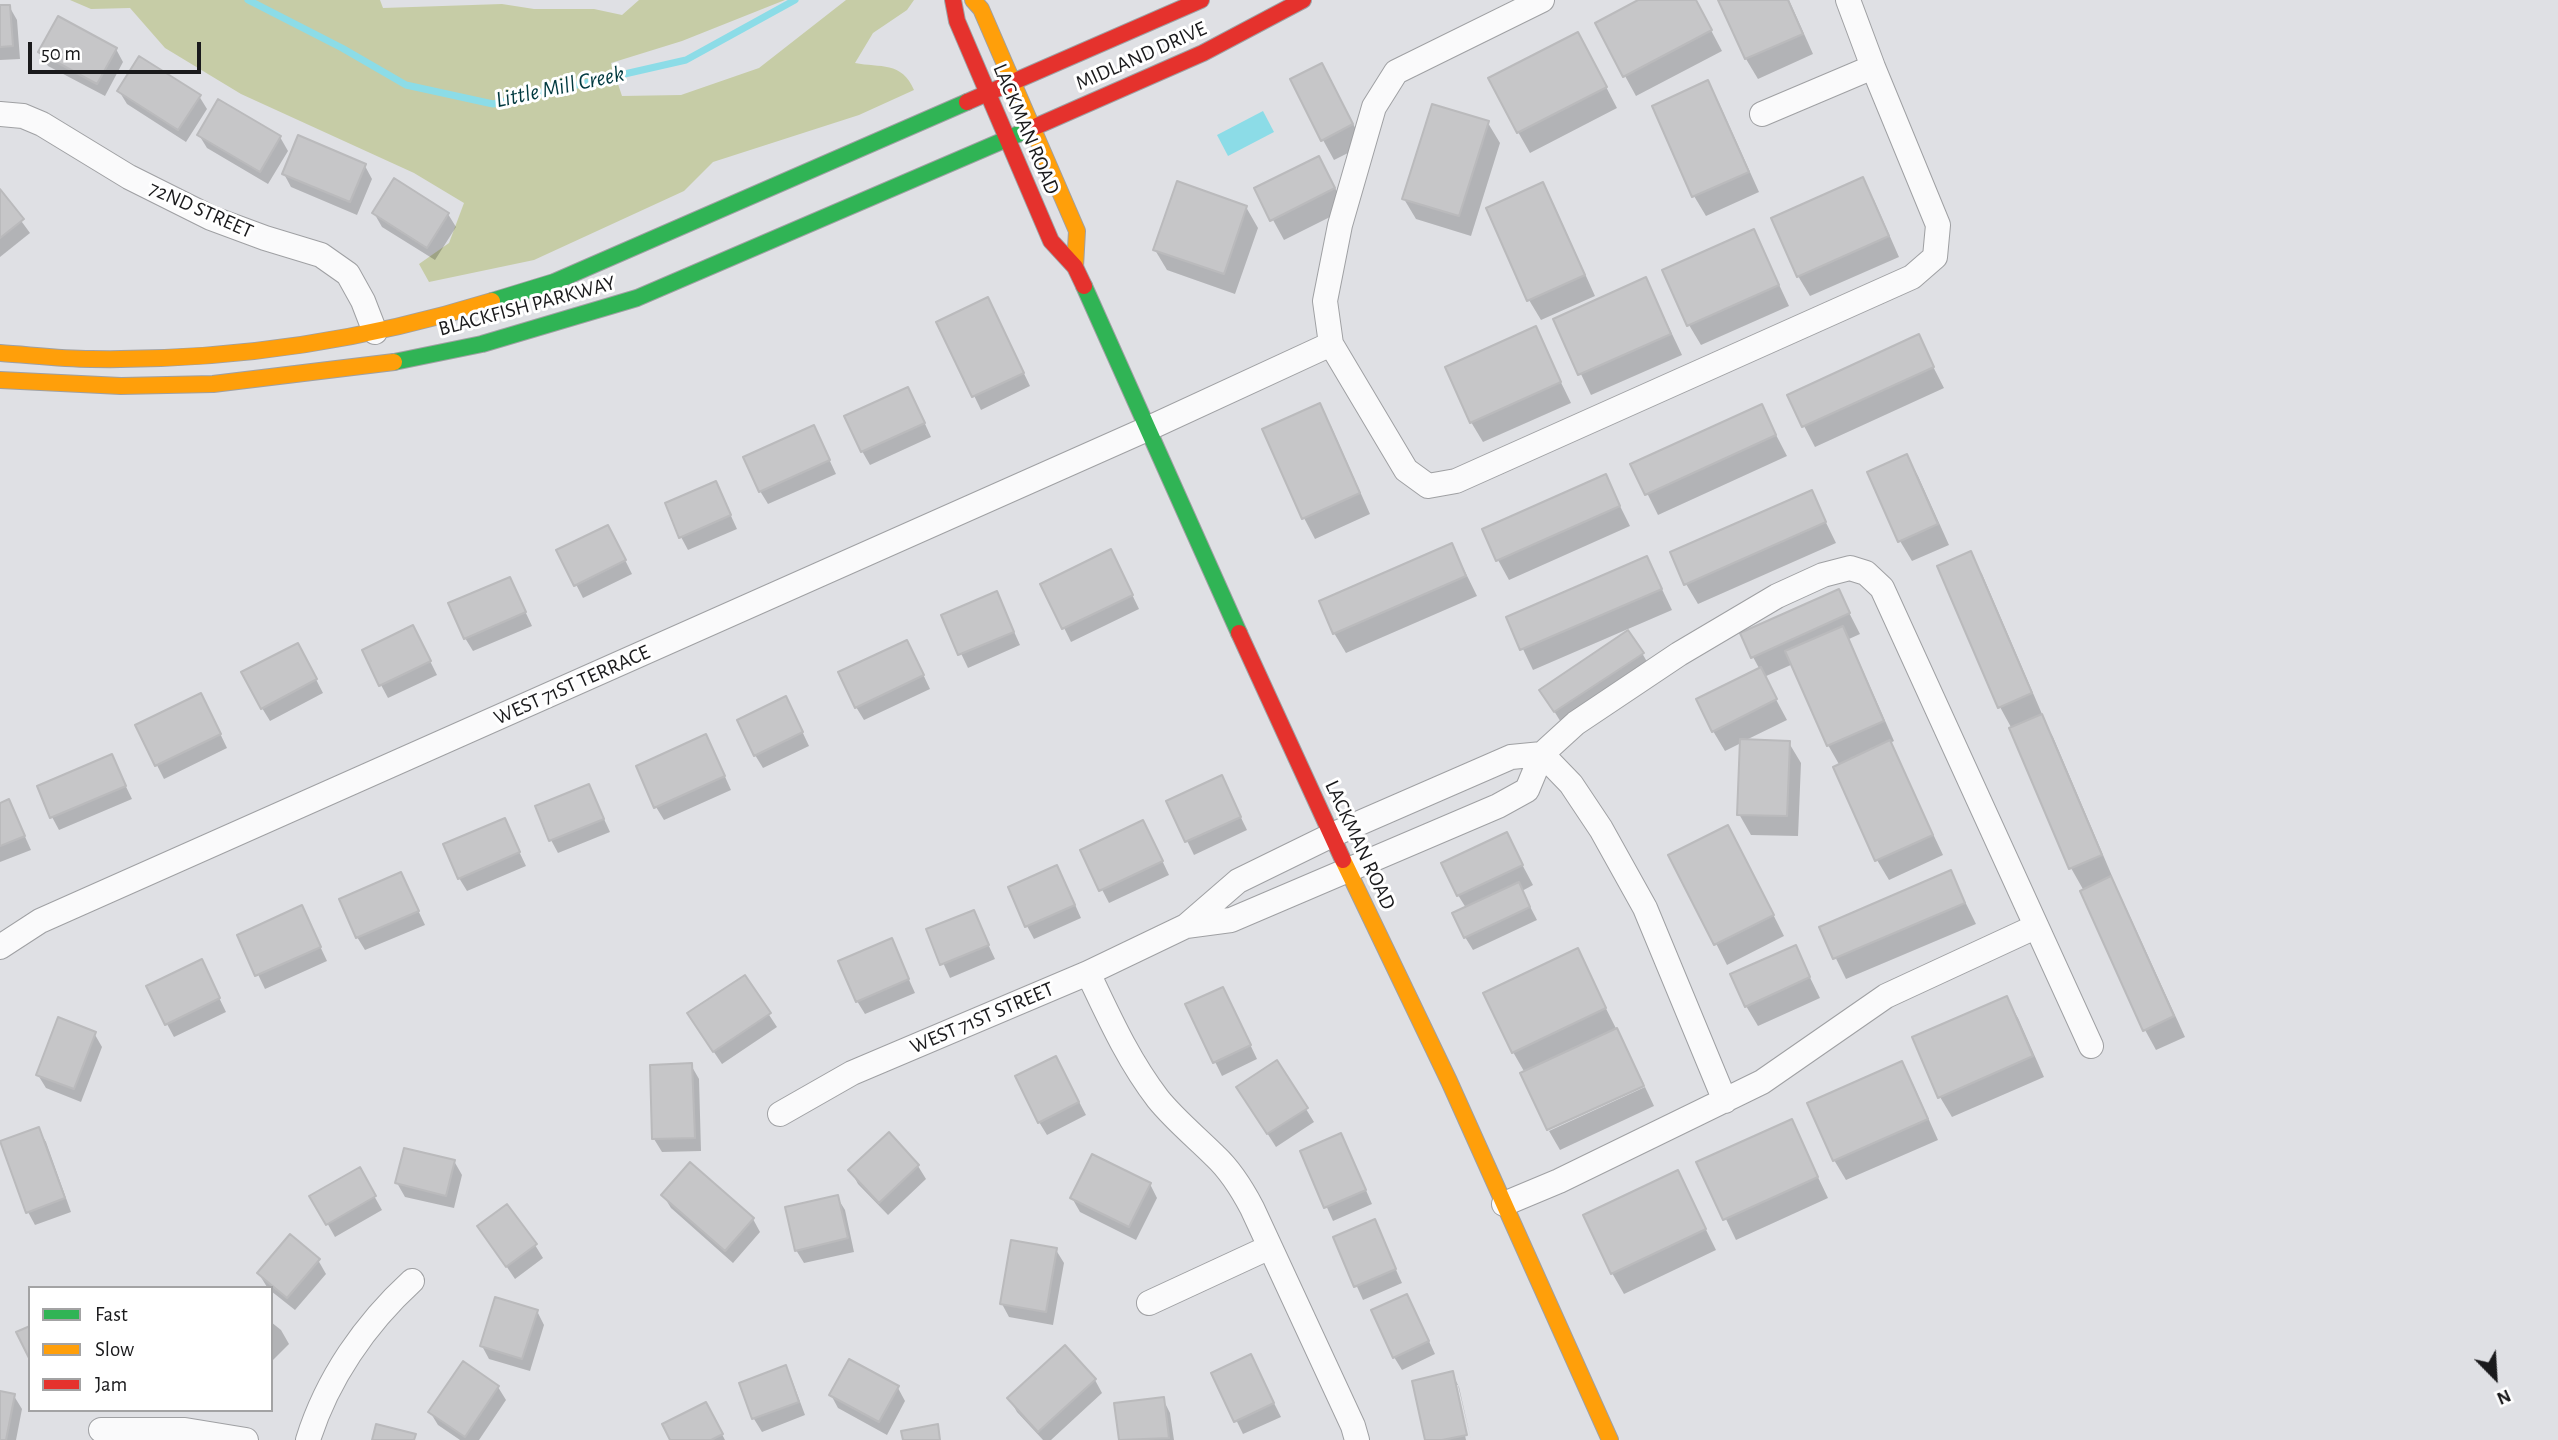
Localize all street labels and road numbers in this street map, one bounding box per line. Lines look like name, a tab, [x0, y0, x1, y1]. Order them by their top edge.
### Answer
street label: MIDLAND DRIVE	[1072, 16, 1210, 96]
street label: LACKMAN ROAD	[987, 60, 1065, 198]
street label: 72ND STREET	[145, 176, 257, 244]
street label: BLACKFISH PARKWAY	[436, 270, 618, 342]
street label: WEST 71ST TERRACE	[490, 639, 654, 731]
street label: LACKMAN ROAD	[1319, 776, 1401, 914]
street label: WEST 71ST STREET	[906, 976, 1058, 1060]

